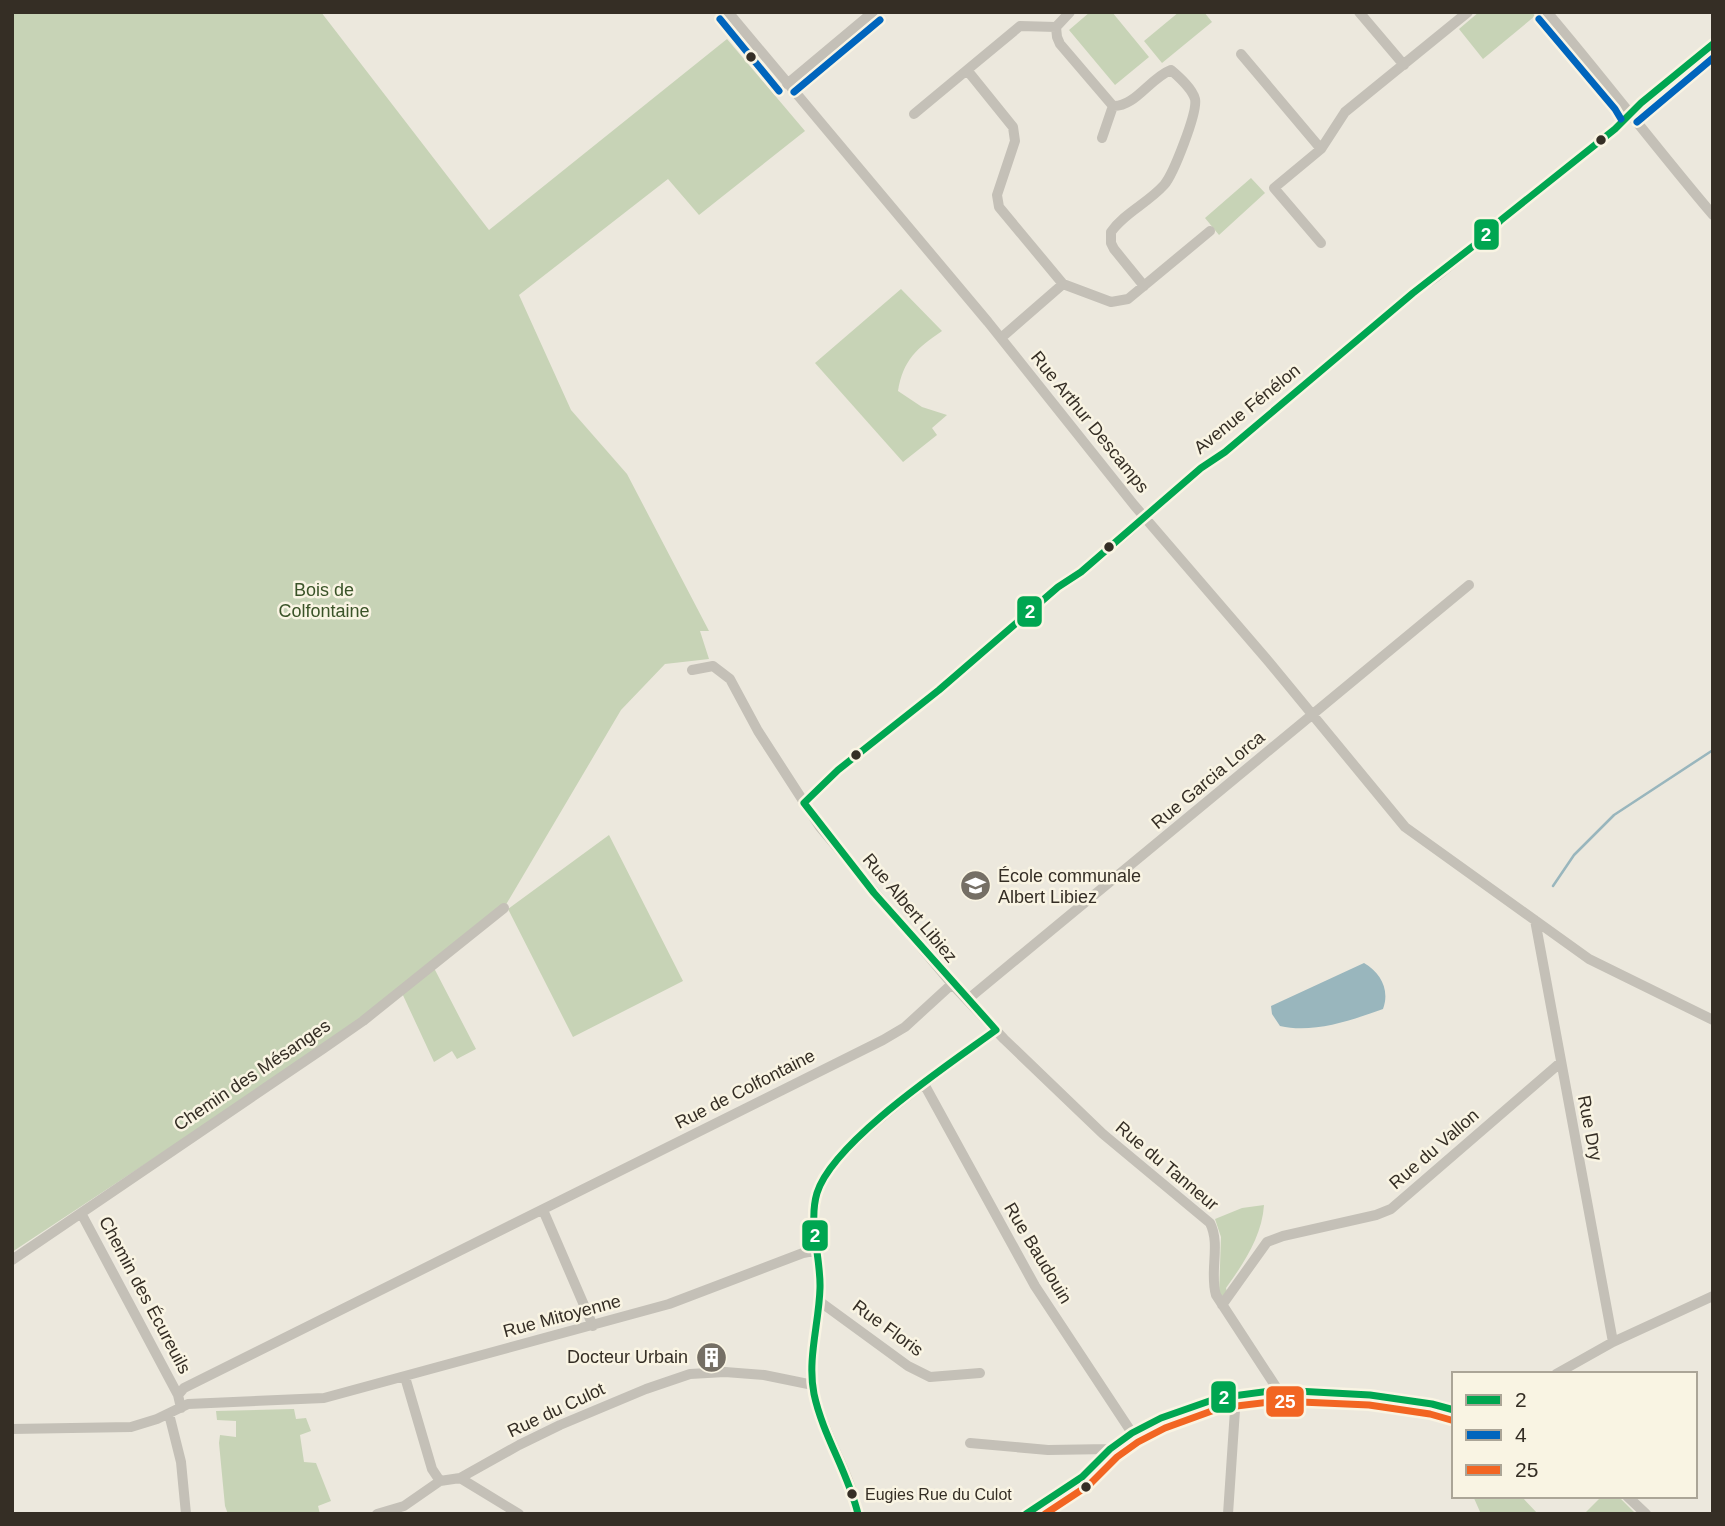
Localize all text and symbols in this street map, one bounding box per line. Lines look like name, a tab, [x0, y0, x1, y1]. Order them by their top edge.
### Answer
unlabelled marker	[744, 50, 758, 64]
unlabelled marker	[1594, 133, 1608, 147]
line badge: 2	[1473, 218, 1500, 251]
text: 2	[1481, 224, 1491, 245]
street label: Rue Arthur Descamps	[1027, 347, 1153, 497]
street label: Avenue Fénélon	[1190, 360, 1304, 458]
unlabelled marker	[1102, 540, 1116, 554]
park label: Bois de Colfontaine	[278, 580, 370, 621]
line badge: 2	[1016, 595, 1043, 628]
text: 2	[1025, 601, 1035, 622]
street label: Rue Garcia Lorca	[1148, 726, 1269, 833]
unlabelled marker	[849, 748, 863, 762]
street label: Rue Albert Libiez	[859, 849, 961, 967]
place label: École communale Albert Libiez	[998, 866, 1141, 907]
school or university icon: École communale Albert Libiez	[958, 869, 992, 903]
street label: Chemin des Mésanges	[170, 1015, 334, 1135]
street label: Rue de Colfontaine	[672, 1045, 818, 1133]
street label: Rue Dry	[1574, 1094, 1606, 1162]
street label: Rue du Vallon	[1385, 1105, 1483, 1193]
street label: Rue du Tanneur	[1112, 1117, 1222, 1215]
street label: Rue Baudouin	[1000, 1199, 1076, 1307]
street label: Chemin des Écureuils	[95, 1213, 195, 1377]
line badge: 2	[801, 1219, 829, 1252]
text: 2	[810, 1225, 820, 1246]
street label: Rue Mitoyenne	[501, 1291, 623, 1341]
street label: Rue Floris	[849, 1296, 927, 1360]
building icon: Docteur Urbain	[694, 1340, 728, 1374]
place label: Docteur Urbain	[567, 1347, 688, 1367]
legend	[1452, 1372, 1697, 1498]
street label: Rue du Culot	[504, 1379, 608, 1441]
line badge: 2	[1210, 1380, 1237, 1414]
line badge: 25	[1265, 1385, 1305, 1418]
text: 2	[1219, 1387, 1229, 1408]
text: 2	[1515, 1388, 1527, 1411]
text: 25	[1274, 1391, 1296, 1412]
text: 4	[1515, 1423, 1527, 1446]
text: 25	[1515, 1458, 1538, 1481]
unlabelled marker	[1079, 1480, 1093, 1494]
place label: Eugies Rue du Culot	[865, 1486, 1012, 1503]
marker: Eugies Rue du Culot	[845, 1487, 859, 1501]

